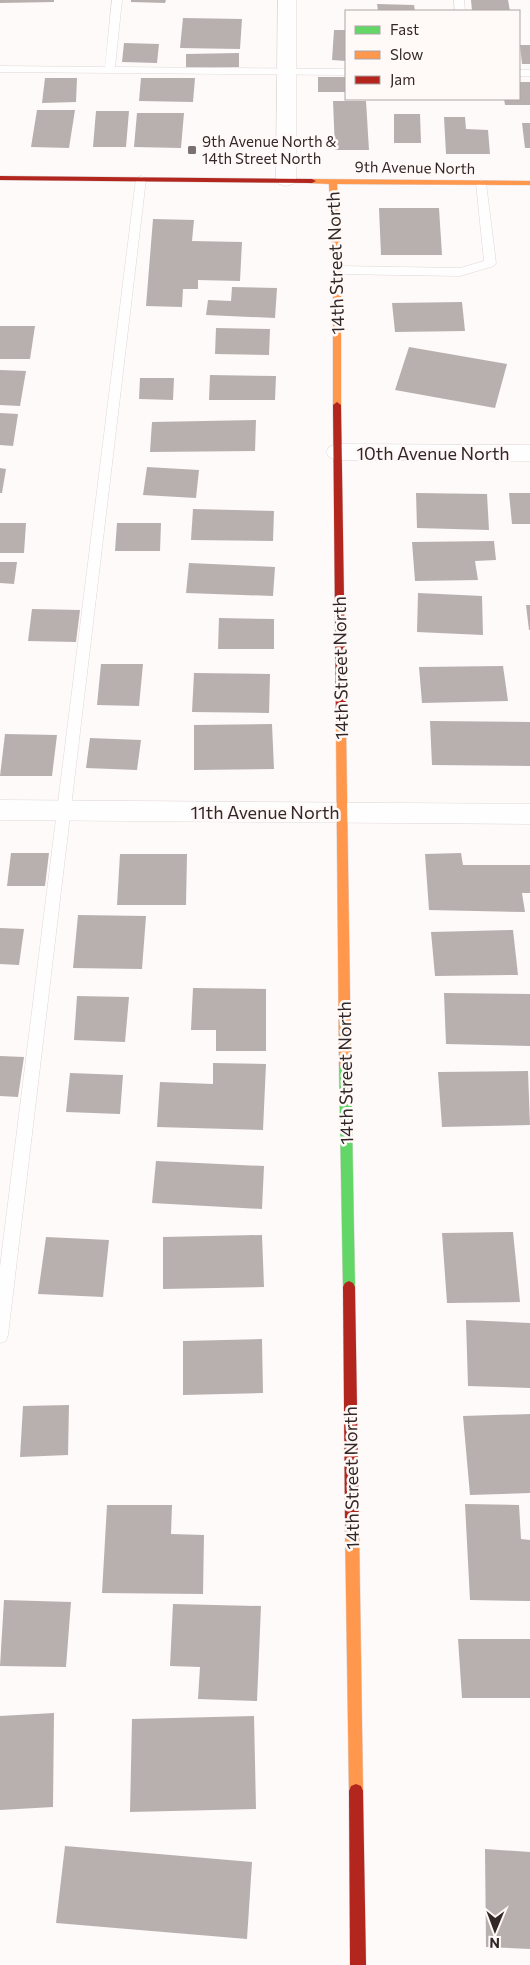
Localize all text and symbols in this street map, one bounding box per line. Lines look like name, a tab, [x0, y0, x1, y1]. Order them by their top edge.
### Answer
legend	[345, 10, 520, 100]
text: Fast	[390, 20, 419, 38]
text: Slow	[390, 45, 423, 63]
text: Jam	[390, 70, 415, 88]
place label: 9th Avenue North & 14th Street North	[202, 132, 337, 167]
marker: 9th Avenue North & 14th Street North	[186, 144, 198, 156]
street label: 9th Avenue North	[355, 157, 475, 177]
street label: 14th Street North	[322, 191, 348, 335]
street label: 10th Avenue North	[356, 442, 510, 464]
street label: 14th Street North	[328, 596, 352, 740]
street label: 11th Avenue North	[190, 801, 340, 823]
street label: 14th Street North	[333, 1001, 357, 1145]
street label: 14th Street North	[339, 1406, 363, 1550]
north arrow	[470, 1905, 520, 1955]
text: N	[489, 1935, 500, 1952]

